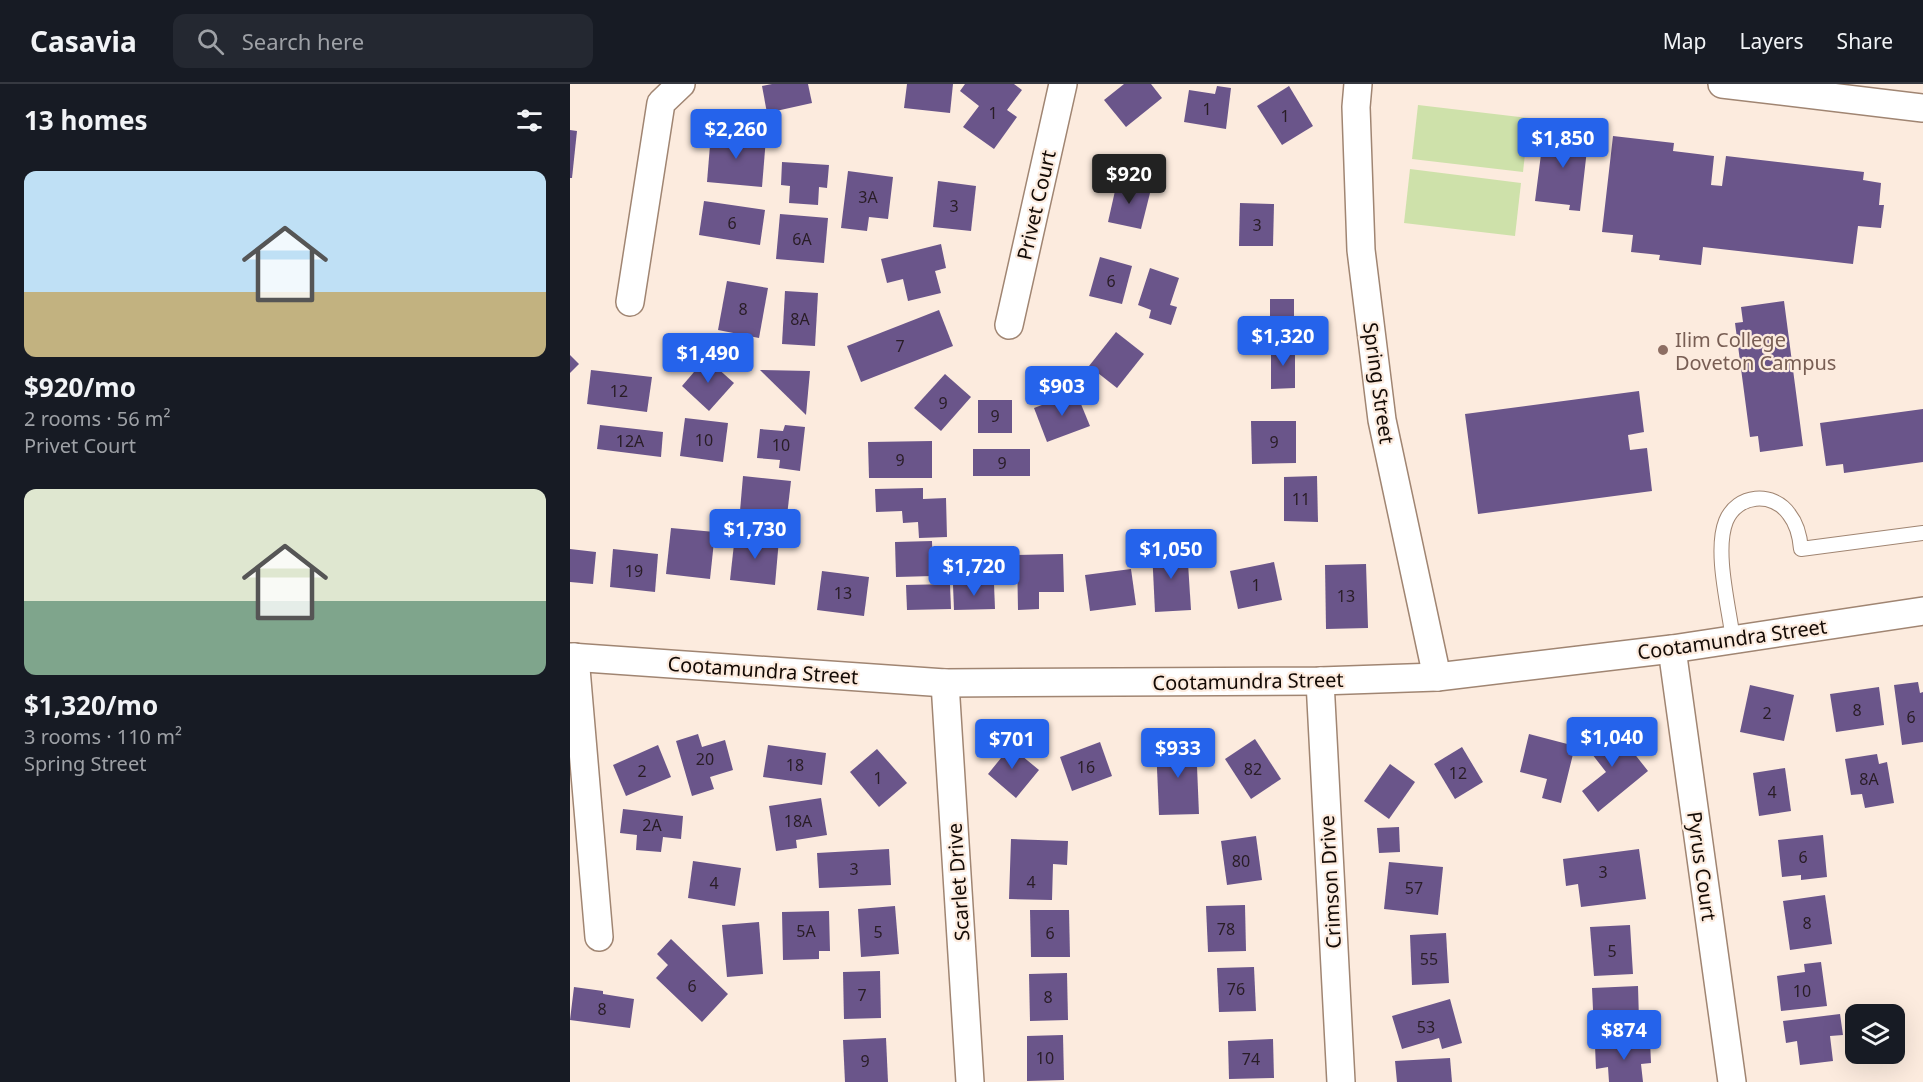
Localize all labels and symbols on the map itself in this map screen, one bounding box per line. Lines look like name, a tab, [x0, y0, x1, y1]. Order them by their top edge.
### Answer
house number: 1	[1202, 98, 1212, 120]
house number: 1	[988, 102, 998, 124]
house number: 1	[1280, 105, 1290, 127]
pin: $2,260	[687, 109, 785, 160]
pin: $1,850	[1514, 118, 1612, 169]
street label: Privet Court	[1010, 147, 1062, 263]
pin: $920	[1093, 154, 1165, 205]
house number: 3A	[858, 186, 878, 208]
house number: 3	[949, 195, 959, 217]
house number: 6	[727, 212, 737, 234]
house number: 3	[1252, 214, 1262, 236]
house number: 6A	[792, 228, 812, 250]
house number: 6	[1106, 270, 1116, 292]
house number: 8	[738, 298, 748, 320]
house number: 8A	[790, 308, 810, 330]
pin: $1,320	[1234, 316, 1332, 367]
street label: Spring Street	[1357, 321, 1401, 445]
place label: Ilim College Doveton Campus	[1675, 326, 1836, 376]
pin: $1,490	[659, 333, 757, 384]
house number: 7	[895, 335, 905, 357]
marker: Ilim College Doveton Campus	[1656, 343, 1670, 357]
pin: $903	[1026, 366, 1098, 417]
house number: 12	[610, 380, 628, 402]
house number: 9	[938, 392, 948, 414]
house number: 9	[990, 405, 1000, 427]
house number: 10	[695, 429, 713, 451]
house number: 12A	[616, 430, 645, 452]
house number: 9	[1269, 431, 1279, 453]
house number: 10	[772, 434, 790, 456]
house number: 9	[895, 449, 905, 471]
house number: 9	[997, 452, 1007, 474]
house number: 11	[1292, 488, 1310, 510]
pin: $1,730	[706, 509, 804, 560]
pin: $1,050	[1122, 529, 1220, 580]
pin: $1,720	[925, 546, 1023, 597]
house number: 19	[625, 560, 643, 582]
house number: 1	[1251, 574, 1261, 596]
house number: 13	[834, 582, 852, 604]
house number: 13	[1337, 585, 1355, 607]
street label: Cootamundra Street	[1635, 612, 1829, 666]
street label: Cootamundra Street	[667, 650, 859, 690]
street label: Cootamundra Street	[1152, 666, 1344, 696]
house number: 8	[1852, 699, 1862, 721]
house number: 2	[1762, 702, 1772, 724]
house number: 6	[1906, 706, 1916, 728]
pin: $1,040	[1563, 717, 1661, 768]
pin: $701	[976, 719, 1048, 770]
pin: $933	[1142, 728, 1214, 779]
house number: 20	[696, 748, 714, 770]
house number: 18	[786, 754, 804, 776]
house number: 16	[1077, 756, 1095, 778]
house number: 82	[1244, 758, 1262, 780]
house number: 2	[637, 760, 647, 782]
house number: 12	[1449, 762, 1467, 784]
house number: 1	[873, 767, 883, 789]
house number: 8A	[1859, 768, 1879, 790]
house number: 4	[1767, 781, 1777, 803]
house number: 18A	[784, 810, 813, 832]
street label: Pyrus Court	[1681, 810, 1723, 922]
house number: 2A	[642, 814, 662, 836]
street label: Crimson Drive	[1313, 815, 1347, 949]
street label: Scarlet Drive	[940, 822, 976, 942]
house number: 6	[1798, 846, 1808, 868]
house number: 80	[1232, 850, 1250, 872]
house number: 3	[849, 858, 859, 880]
house number: 3	[1598, 861, 1608, 883]
house number: 4	[1026, 871, 1036, 893]
house number: 4	[709, 872, 719, 894]
house number: 57	[1405, 877, 1423, 899]
house number: 8	[1802, 912, 1812, 934]
house number: 78	[1217, 918, 1235, 940]
house number: 5A	[796, 920, 816, 942]
house number: 5	[873, 921, 883, 943]
house number: 6	[1045, 922, 1055, 944]
house number: 5	[1607, 940, 1617, 962]
house number: 55	[1420, 948, 1438, 970]
house number: 6	[687, 975, 697, 997]
house number: 76	[1227, 978, 1245, 1000]
house number: 10	[1793, 980, 1811, 1002]
house number: 7	[857, 984, 867, 1006]
house number: 8	[1043, 986, 1053, 1008]
house number: 8	[597, 998, 607, 1020]
pin: $874	[1588, 1010, 1660, 1061]
house number: 53	[1417, 1016, 1435, 1038]
house number: 10	[1036, 1047, 1054, 1069]
house number: 74	[1242, 1048, 1260, 1070]
house number: 9	[860, 1050, 870, 1072]

